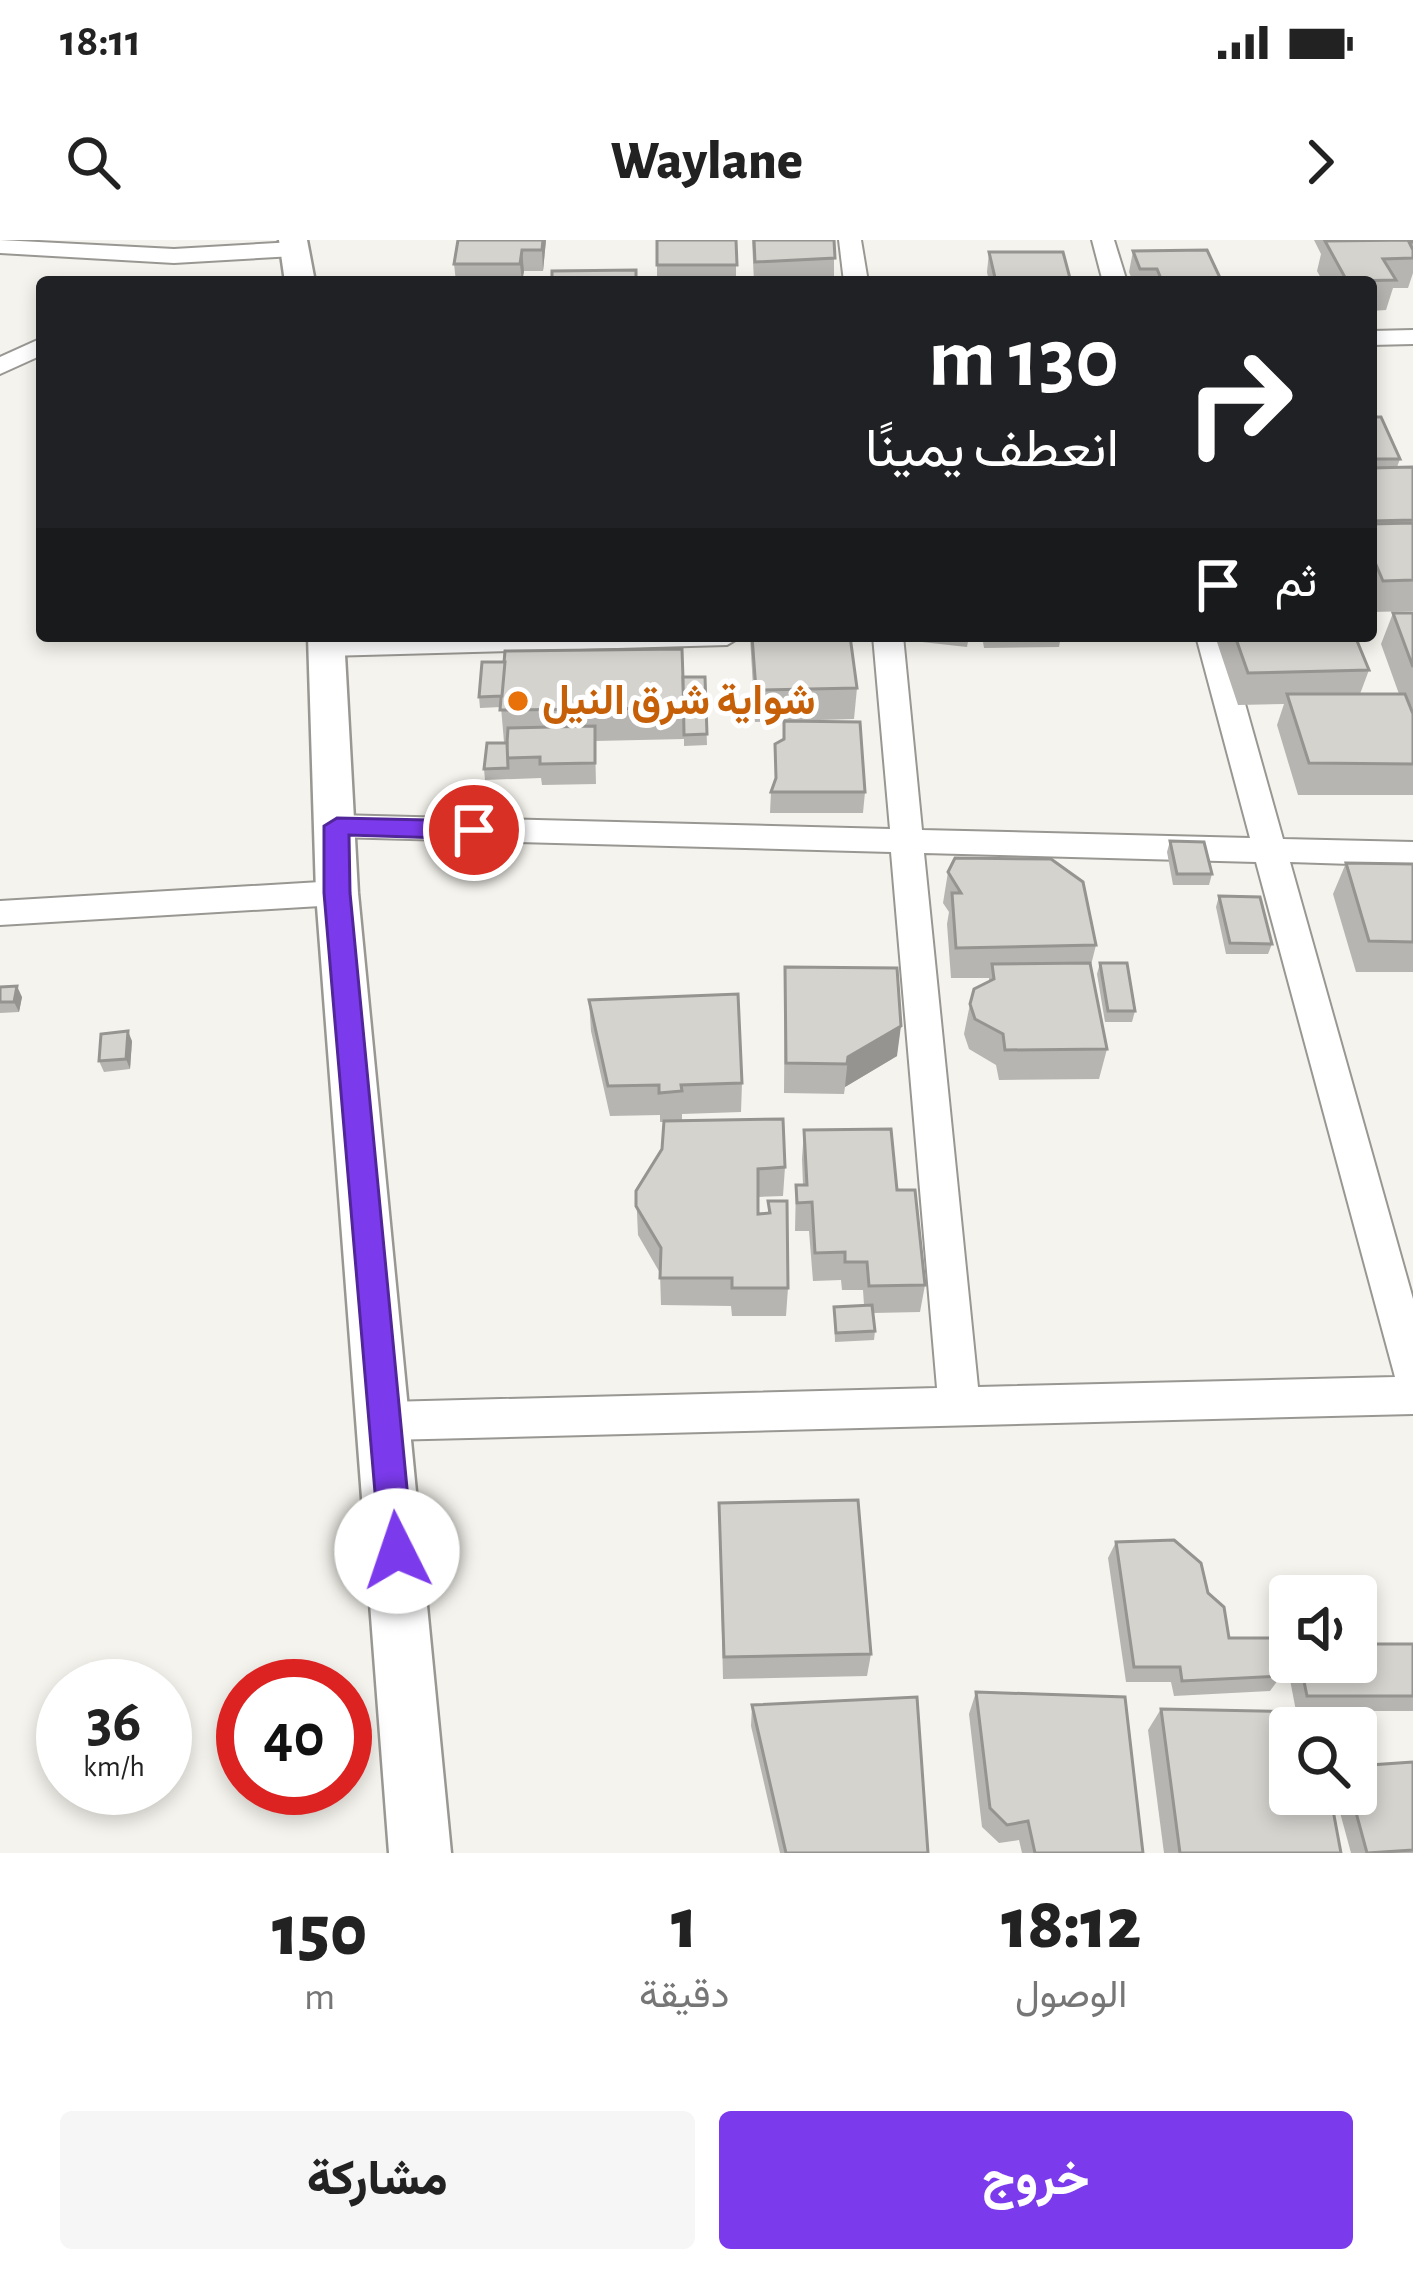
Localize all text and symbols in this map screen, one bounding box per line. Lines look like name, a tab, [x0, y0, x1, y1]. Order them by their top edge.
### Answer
text: 18:11	[60, 19, 141, 64]
icon: search	[60, 129, 126, 195]
icon: forward	[1287, 129, 1353, 195]
text: Waylane	[610, 135, 803, 189]
text: 130 m	[928, 318, 1119, 402]
icon: right	[1161, 324, 1317, 480]
text: انعطف يمينًا	[865, 423, 1119, 477]
icon: arrive	[1185, 552, 1251, 618]
text: ثم	[1275, 560, 1317, 605]
place label: شواية شرق النيل	[542, 680, 816, 726]
marker: شواية شرق النيل	[505, 688, 531, 714]
pin	[423, 779, 525, 881]
icon: arrive	[441, 797, 507, 863]
position arrow	[334, 1488, 460, 1614]
map controls	[1269, 1575, 1377, 1815]
button: sound	[1269, 1575, 1377, 1683]
speed limit sign: 40	[216, 1659, 372, 1815]
text: 36	[87, 1692, 141, 1752]
button: search	[1269, 1707, 1377, 1815]
text: km/h	[83, 1752, 145, 1782]
text: 1	[671, 1889, 697, 1961]
text: 18:12	[1001, 1889, 1141, 1961]
text: 150	[272, 1896, 367, 1968]
text: دقيقة	[639, 1976, 729, 2015]
text: الوصول	[1015, 1976, 1127, 2015]
text: m	[304, 1978, 335, 2017]
button: مشاركة	[60, 2111, 695, 2249]
button: خروج	[719, 2111, 1353, 2249]

